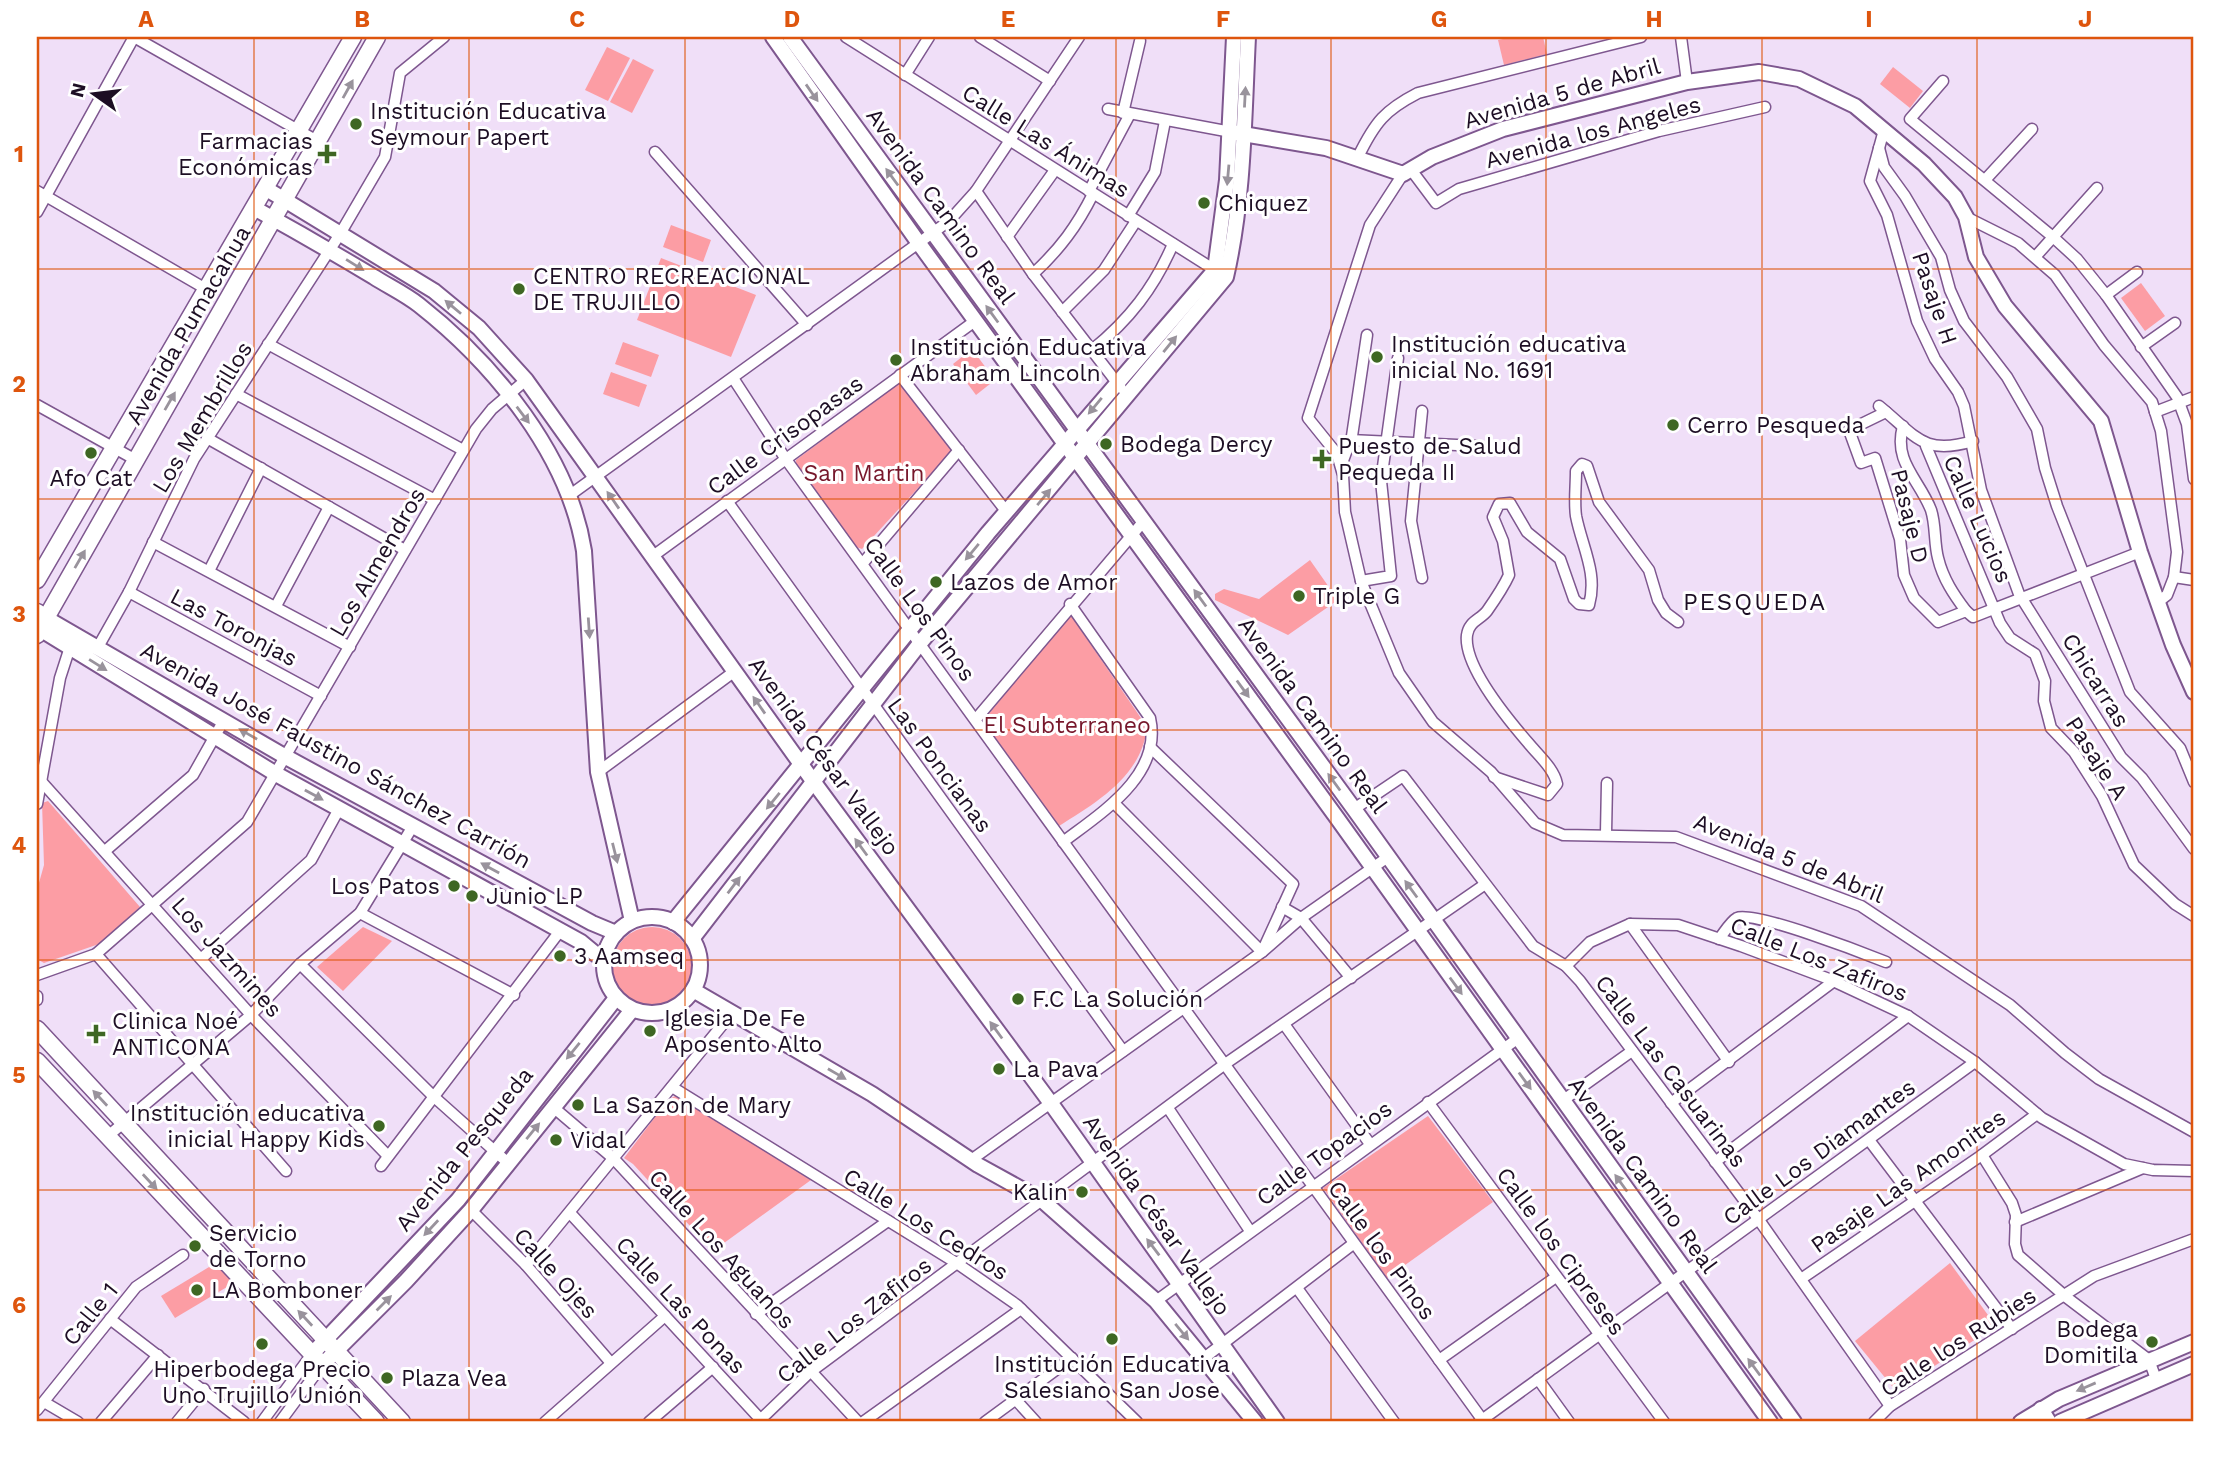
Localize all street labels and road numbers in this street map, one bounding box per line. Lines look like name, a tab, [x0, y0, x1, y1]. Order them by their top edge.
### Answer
street label: Avenida 5 de Abril	[1461, 53, 1663, 134]
street label: Calle Las Ánimas	[957, 79, 1134, 204]
street label: Avenida los Angeles	[1482, 91, 1704, 174]
street label: Avenida Camino Real	[860, 103, 1021, 310]
street label: Avenida Pumacahua	[120, 221, 256, 430]
street label: Pasaje H	[1906, 248, 1963, 348]
street label: Los Membrillos	[147, 337, 258, 498]
street label: Calle Crisopasas	[702, 370, 868, 501]
street label: Calle Lucios	[1937, 451, 2018, 587]
street label: Pasaje D	[1885, 466, 1934, 566]
street label: Los Almendros	[324, 483, 431, 641]
street label: Calle Los Pinos	[858, 532, 981, 687]
street label: Las Toronjas	[166, 583, 302, 672]
street label: Avenida Camino Real	[1232, 612, 1393, 819]
street label: Chicarras	[2056, 628, 2135, 732]
street label: Avenida José Faustino Sánchez Carrión	[136, 637, 536, 874]
street label: Avenida César Vallejo	[743, 652, 905, 861]
street label: Las Poncianas	[882, 693, 998, 838]
street label: Pasaje A	[2060, 712, 2133, 805]
street label: Avenida 5 de Abril	[1690, 808, 1888, 909]
street label: Los Jazmines	[166, 892, 288, 1023]
street label: Calle Los Zafiros	[1726, 912, 1911, 1007]
street label: Calle Las Casuarinas	[1589, 970, 1752, 1173]
street label: Avenida Pesqueda	[390, 1062, 539, 1237]
street label: Avenida Camino Real	[1562, 1072, 1723, 1279]
street label: Calle Los Diamantes	[1718, 1074, 1921, 1231]
street label: Calle Topacios	[1251, 1095, 1397, 1212]
street label: Pasaje Las Amonites	[1806, 1104, 2011, 1259]
street label: Avenida César Vallejo	[1077, 1110, 1236, 1321]
street label: Calle los Cipreses	[1491, 1162, 1631, 1340]
street label: Calle Los Cedros	[838, 1163, 1013, 1286]
street label: Calle Los Aguanos	[643, 1164, 800, 1335]
street label: Calle los Pinos	[1322, 1176, 1441, 1325]
street label: Calle Ojes	[508, 1222, 603, 1324]
street label: Calle Las Ponas	[610, 1231, 751, 1380]
street label: Calle Los Zafiros	[772, 1252, 937, 1389]
street label: Calle 1	[57, 1278, 124, 1351]
street label: Calle los Rubies	[1875, 1282, 2041, 1403]

